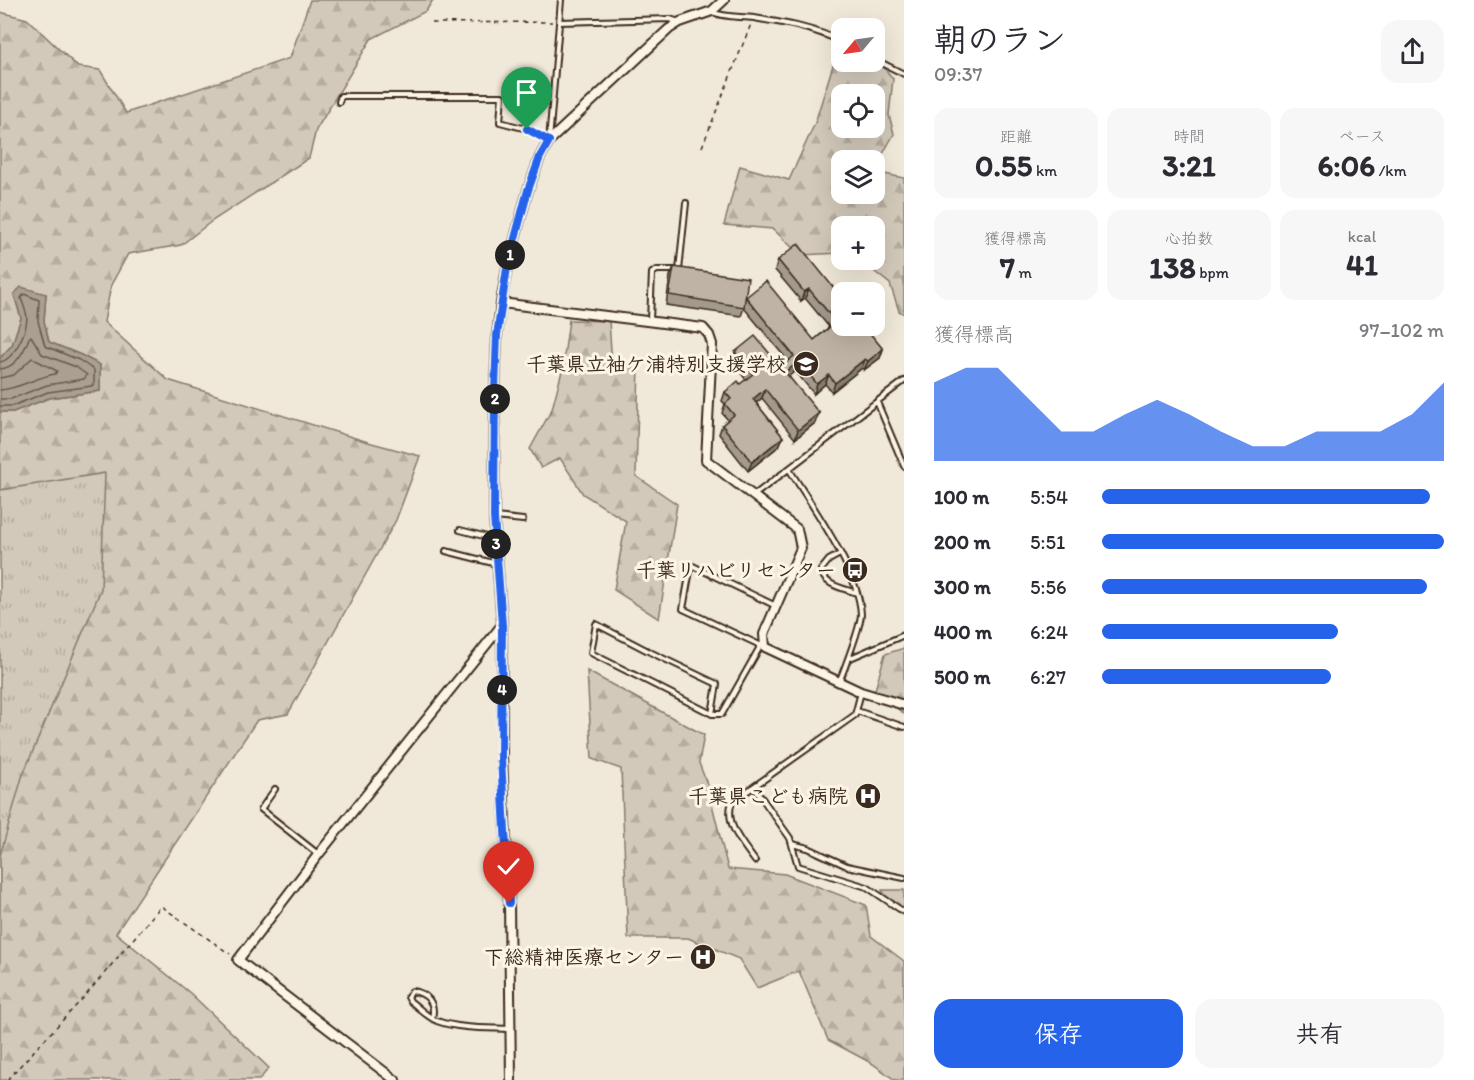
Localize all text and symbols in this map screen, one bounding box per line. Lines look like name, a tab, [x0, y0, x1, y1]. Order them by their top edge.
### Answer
north arrow	[831, 18, 885, 72]
map controls	[831, 18, 885, 336]
text: 朝のラン	[934, 20, 1066, 59]
button: share	[1381, 20, 1444, 83]
text: 09:37	[934, 62, 983, 86]
pin	[501, 67, 552, 129]
icon: arrive	[510, 76, 543, 109]
button: locate	[831, 84, 885, 138]
text: 距離	[1000, 127, 1032, 146]
text: 時間	[1173, 127, 1205, 146]
text: ペース	[1338, 127, 1386, 146]
text: 0.55	[975, 147, 1032, 184]
text: 3:21	[1162, 147, 1216, 184]
text: 6:06	[1317, 147, 1375, 184]
button: layers	[831, 150, 885, 204]
text: km	[1032, 161, 1057, 180]
text: /km	[1375, 161, 1407, 180]
button: +	[831, 216, 885, 270]
text: kcal	[1348, 227, 1376, 246]
text: 獲得標高	[984, 229, 1048, 248]
text: 心拍数	[1165, 229, 1213, 248]
pin: 1	[495, 240, 525, 270]
text: 1	[506, 245, 514, 264]
text: 41	[1346, 246, 1378, 283]
text: 7	[1000, 249, 1015, 286]
text: 138	[1149, 249, 1196, 286]
text: m	[1015, 263, 1032, 282]
text: bpm	[1196, 263, 1229, 282]
button: −	[831, 282, 885, 336]
text: 97–102 m	[1359, 318, 1444, 342]
text: 獲得標高	[934, 322, 1014, 346]
school or university icon: 千葉県立袖ケ浦特別支援学校	[791, 349, 821, 379]
place label: 千葉県立袖ケ浦特別支援学校	[526, 352, 786, 376]
pin: 2	[480, 384, 510, 414]
text: 2	[491, 389, 499, 408]
text: 100 m	[934, 485, 989, 509]
text: 5:54	[1030, 485, 1068, 509]
pin: 3	[481, 529, 511, 559]
text: 200 m	[934, 530, 990, 554]
text: 5:51	[1030, 530, 1065, 554]
text: 3	[492, 534, 500, 553]
bus stop icon: 千葉リハビリセンター	[840, 555, 870, 585]
place label: 千葉リハビリセンター	[636, 558, 836, 582]
text: 300 m	[934, 575, 991, 599]
text: 5:56	[1030, 575, 1066, 599]
text: 400 m	[934, 620, 992, 644]
text: 6:24	[1030, 620, 1068, 644]
text: 500 m	[934, 665, 990, 689]
text: 6:27	[1030, 665, 1066, 689]
pin: 4	[487, 675, 517, 705]
text: 4	[497, 680, 507, 699]
hospital icon: 千葉県こども病院	[853, 781, 883, 811]
place label: 千葉県こども病院	[688, 784, 848, 808]
pin	[483, 841, 534, 903]
icon: check	[492, 850, 525, 883]
hospital icon: 下総精神医療センター	[688, 942, 718, 972]
place label: 下総精神医療センター	[484, 945, 684, 969]
button: 保存	[934, 999, 1183, 1068]
button: 共有	[1195, 999, 1444, 1068]

